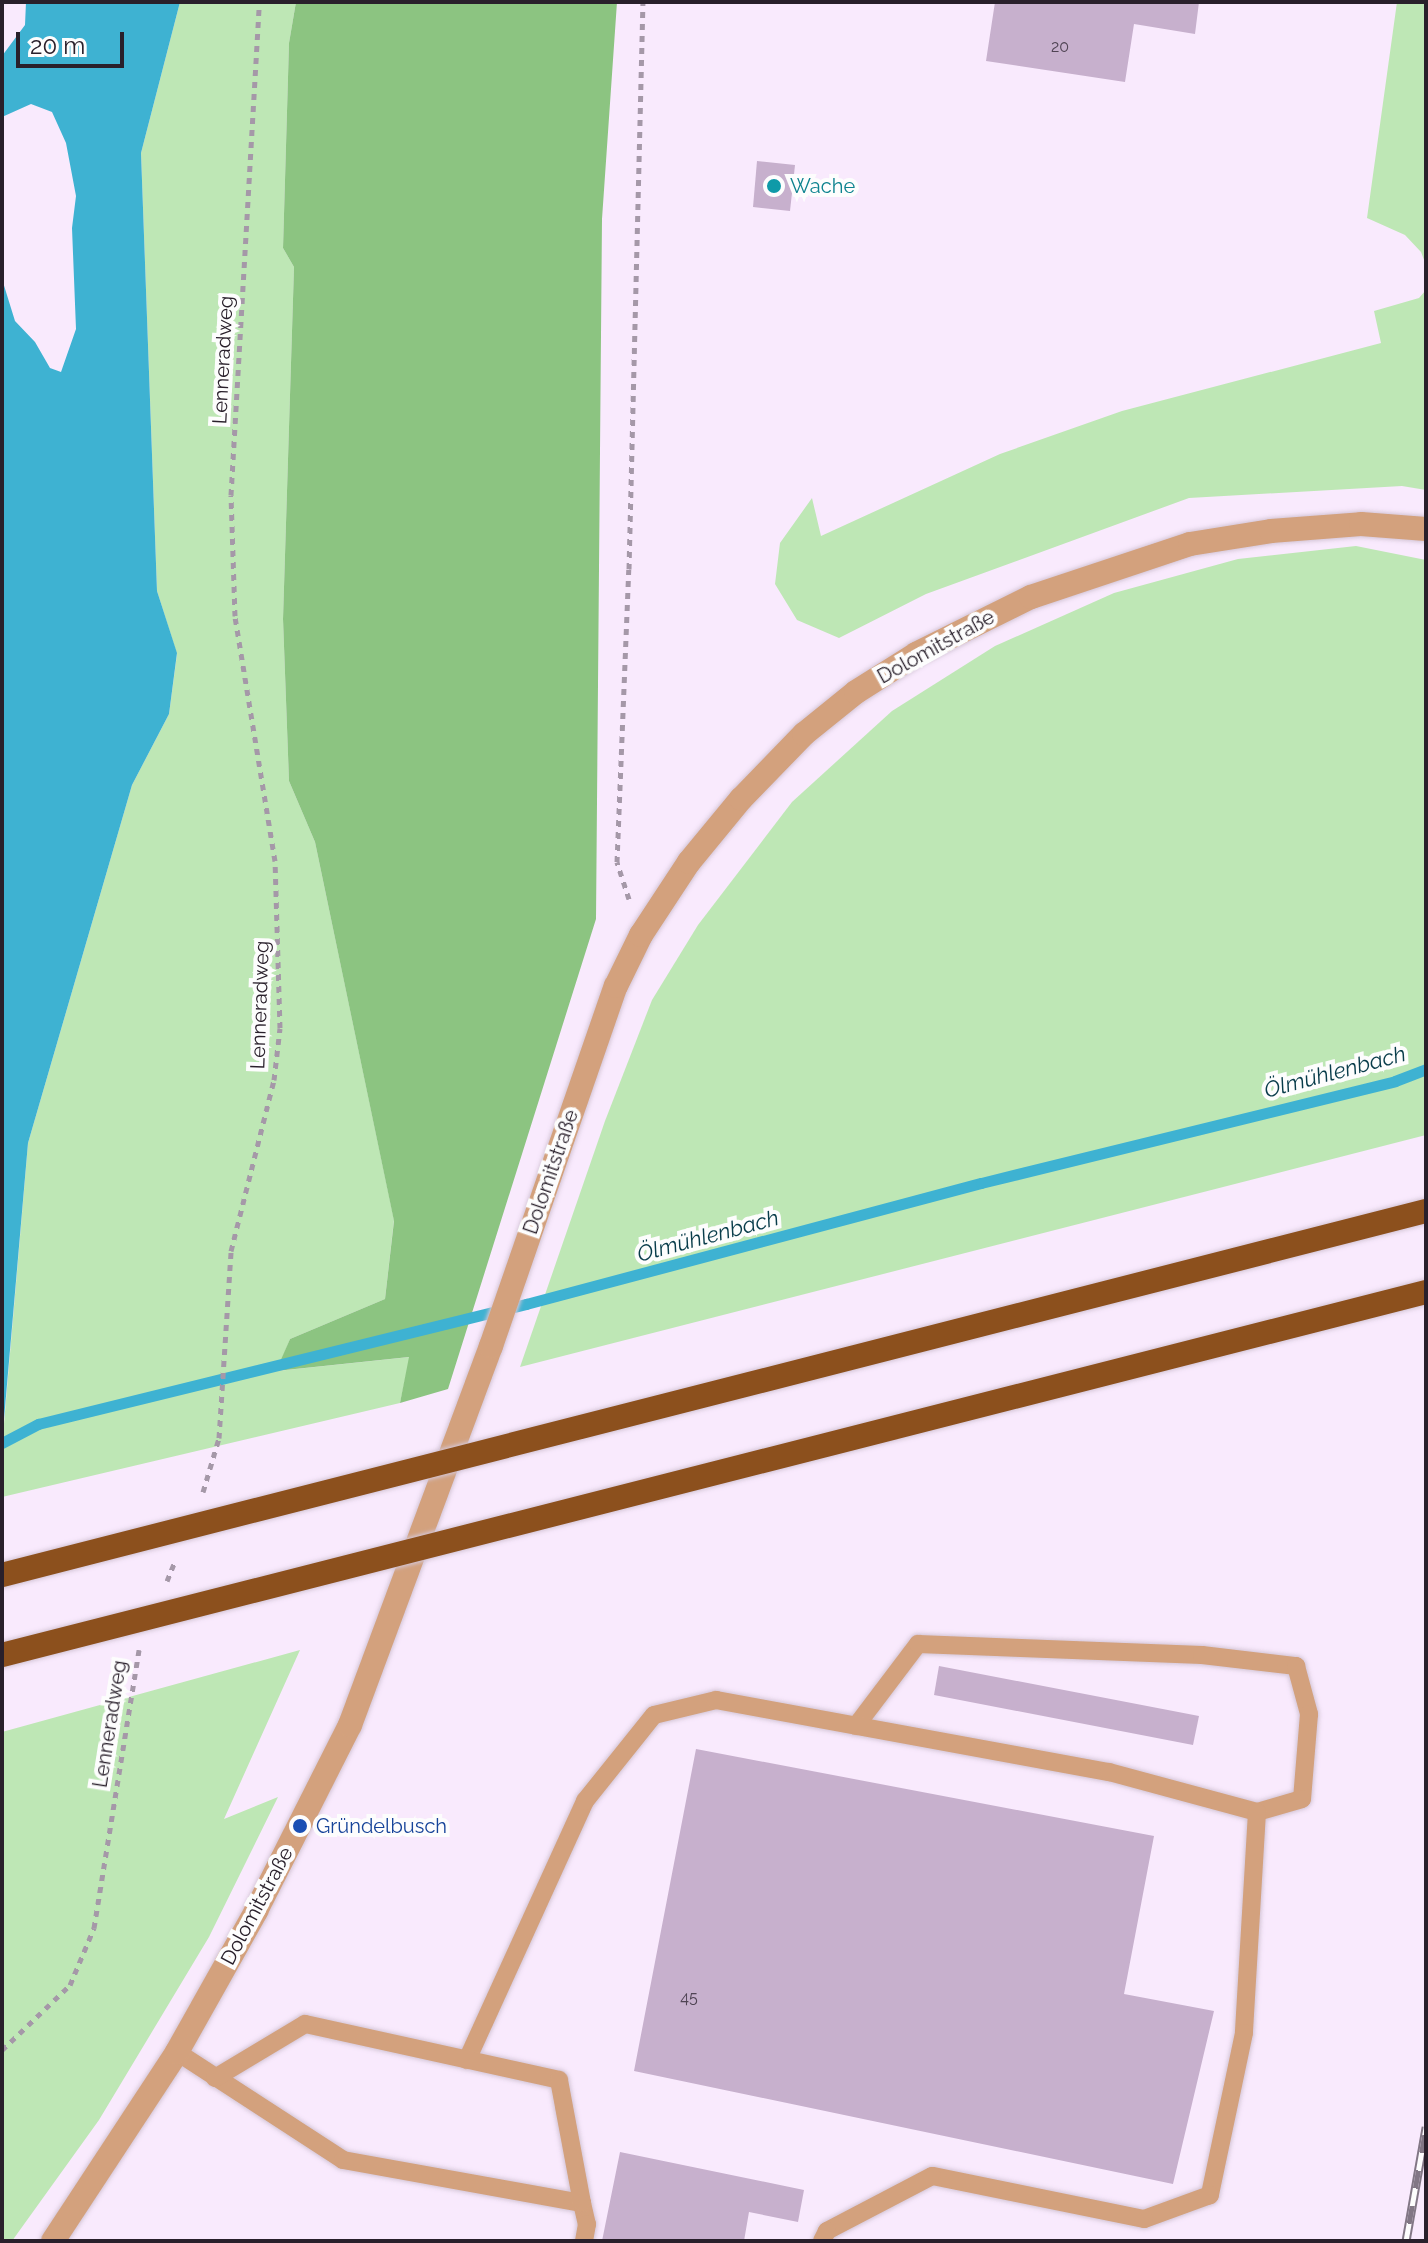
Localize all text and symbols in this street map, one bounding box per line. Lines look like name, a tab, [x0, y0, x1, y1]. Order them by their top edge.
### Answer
scale bar	[20, 16, 128, 66]
text: 20 m	[30, 31, 85, 60]
house number: 20	[1051, 37, 1069, 57]
place label: Wache	[790, 174, 855, 198]
marker: Wache	[765, 177, 783, 195]
street label: Lenneradweg	[208, 295, 238, 425]
street label: Dolomitstraße	[873, 605, 999, 689]
street label: Lenneradweg	[246, 940, 274, 1070]
water label: Ölmühlenbach	[1261, 1040, 1409, 1104]
street label: Dolomitstraße	[518, 1107, 584, 1237]
water label: Ölmühlenbach	[634, 1204, 782, 1268]
street label: Lenneradweg	[88, 1659, 132, 1789]
place label: Gründelbusch	[316, 1814, 447, 1838]
marker: Gründelbusch	[291, 1817, 309, 1835]
street label: Dolomitstraße	[216, 1843, 298, 1969]
house number: 45	[680, 1988, 698, 2008]

